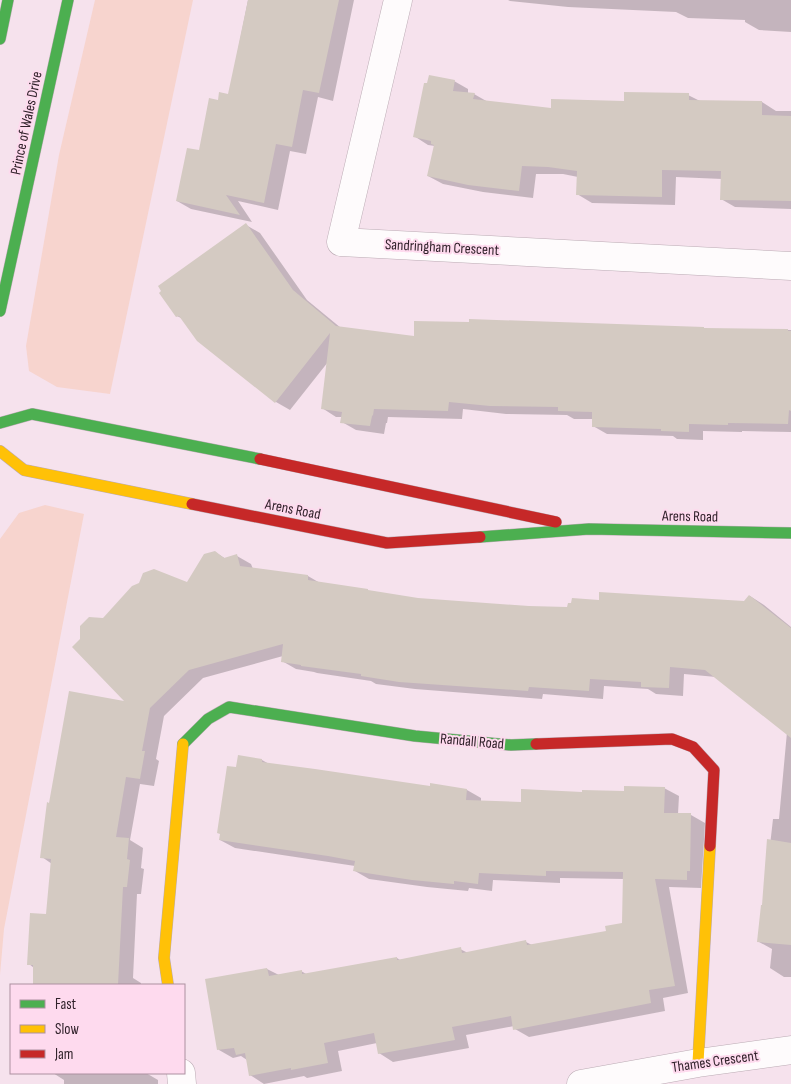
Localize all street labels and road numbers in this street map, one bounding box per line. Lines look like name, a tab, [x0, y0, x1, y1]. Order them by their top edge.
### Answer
street label: Prince of Wales Drive	[6, 70, 47, 176]
street label: Sandringham Crescent	[384, 235, 500, 260]
street label: Arens Road	[263, 495, 322, 524]
street label: Arens Road	[661, 506, 718, 526]
street label: Randall Road	[439, 729, 505, 754]
street label: Thames Crescent	[670, 1046, 760, 1077]

